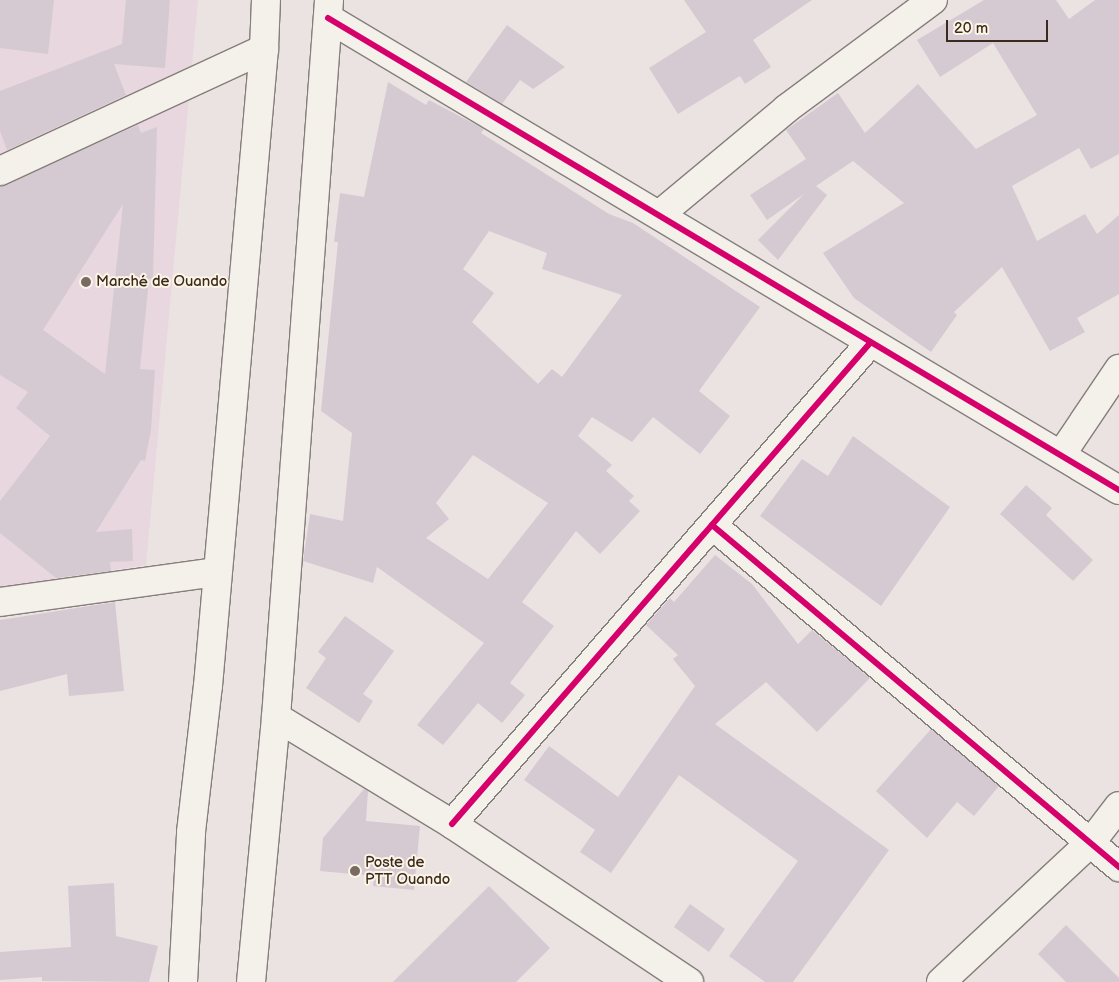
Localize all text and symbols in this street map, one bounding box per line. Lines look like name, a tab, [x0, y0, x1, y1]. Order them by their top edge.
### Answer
scale bar	[949, 10, 1052, 42]
text: 20 m	[954, 19, 988, 38]
place label: Marché de Ouando	[96, 273, 227, 291]
marker: Marché de Ouando	[80, 276, 92, 288]
place label: Poste de PTT Ouando	[365, 853, 450, 888]
marker: Poste de PTT Ouando	[349, 865, 361, 877]

